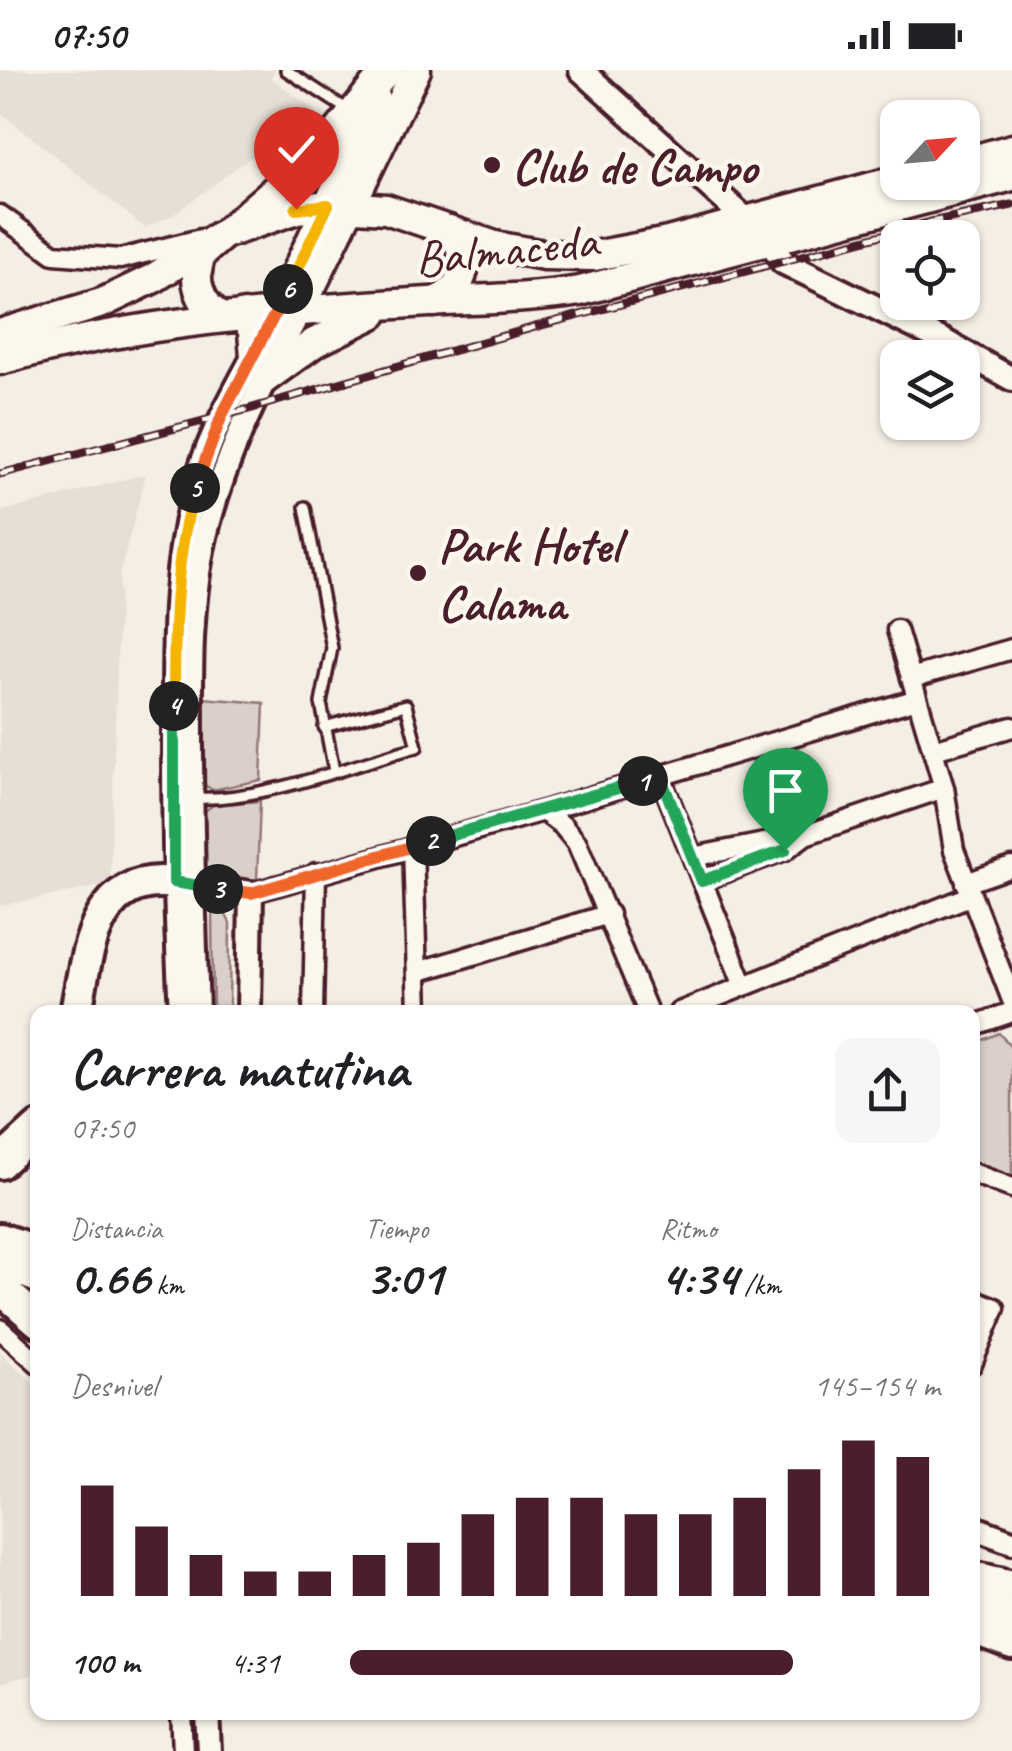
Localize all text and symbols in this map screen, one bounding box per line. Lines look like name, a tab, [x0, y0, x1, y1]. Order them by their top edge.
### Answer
text: 07:50	[50, 12, 125, 59]
north arrow	[880, 100, 980, 200]
map controls	[880, 100, 980, 440]
pin	[254, 107, 339, 210]
icon: check	[269, 122, 324, 177]
place label: Club de Campo	[512, 135, 760, 198]
marker: Club de Campo	[481, 154, 503, 176]
street label: Balmaceda	[412, 208, 604, 290]
button: locate	[880, 220, 980, 320]
pin: 6	[263, 264, 313, 314]
text: 6	[281, 271, 295, 306]
button: layers	[880, 340, 980, 440]
pin: 5	[170, 463, 220, 513]
text: 5	[189, 470, 201, 505]
place label: Park Hotel Calama	[438, 514, 628, 635]
marker: Park Hotel Calama	[407, 562, 429, 584]
pin: 4	[149, 681, 199, 731]
text: 4	[168, 688, 180, 723]
pin	[743, 748, 828, 851]
pin: 1	[618, 756, 668, 806]
text: 1	[637, 763, 649, 798]
icon: arrive	[758, 763, 813, 818]
pin: 2	[406, 816, 456, 866]
text: 2	[425, 823, 437, 858]
pin: 3	[193, 864, 243, 914]
text: 3	[212, 871, 224, 906]
text: Carrera matutina	[70, 1034, 408, 1104]
button: share	[835, 1038, 940, 1143]
text: 07:50	[70, 1107, 134, 1148]
text: Distancia	[70, 1211, 162, 1246]
text: Tiempo	[365, 1211, 428, 1246]
text: Ritmo	[660, 1211, 717, 1246]
text: 0.66	[70, 1246, 150, 1309]
text: 3:01	[365, 1246, 442, 1309]
text: 4:34	[660, 1246, 737, 1309]
text: km	[150, 1267, 184, 1302]
text: /km	[737, 1267, 781, 1302]
text: Desnivel	[70, 1365, 157, 1406]
text: 145–154 m	[814, 1365, 940, 1406]
text: 100 m	[70, 1642, 139, 1683]
text: 4:31	[230, 1642, 280, 1683]

